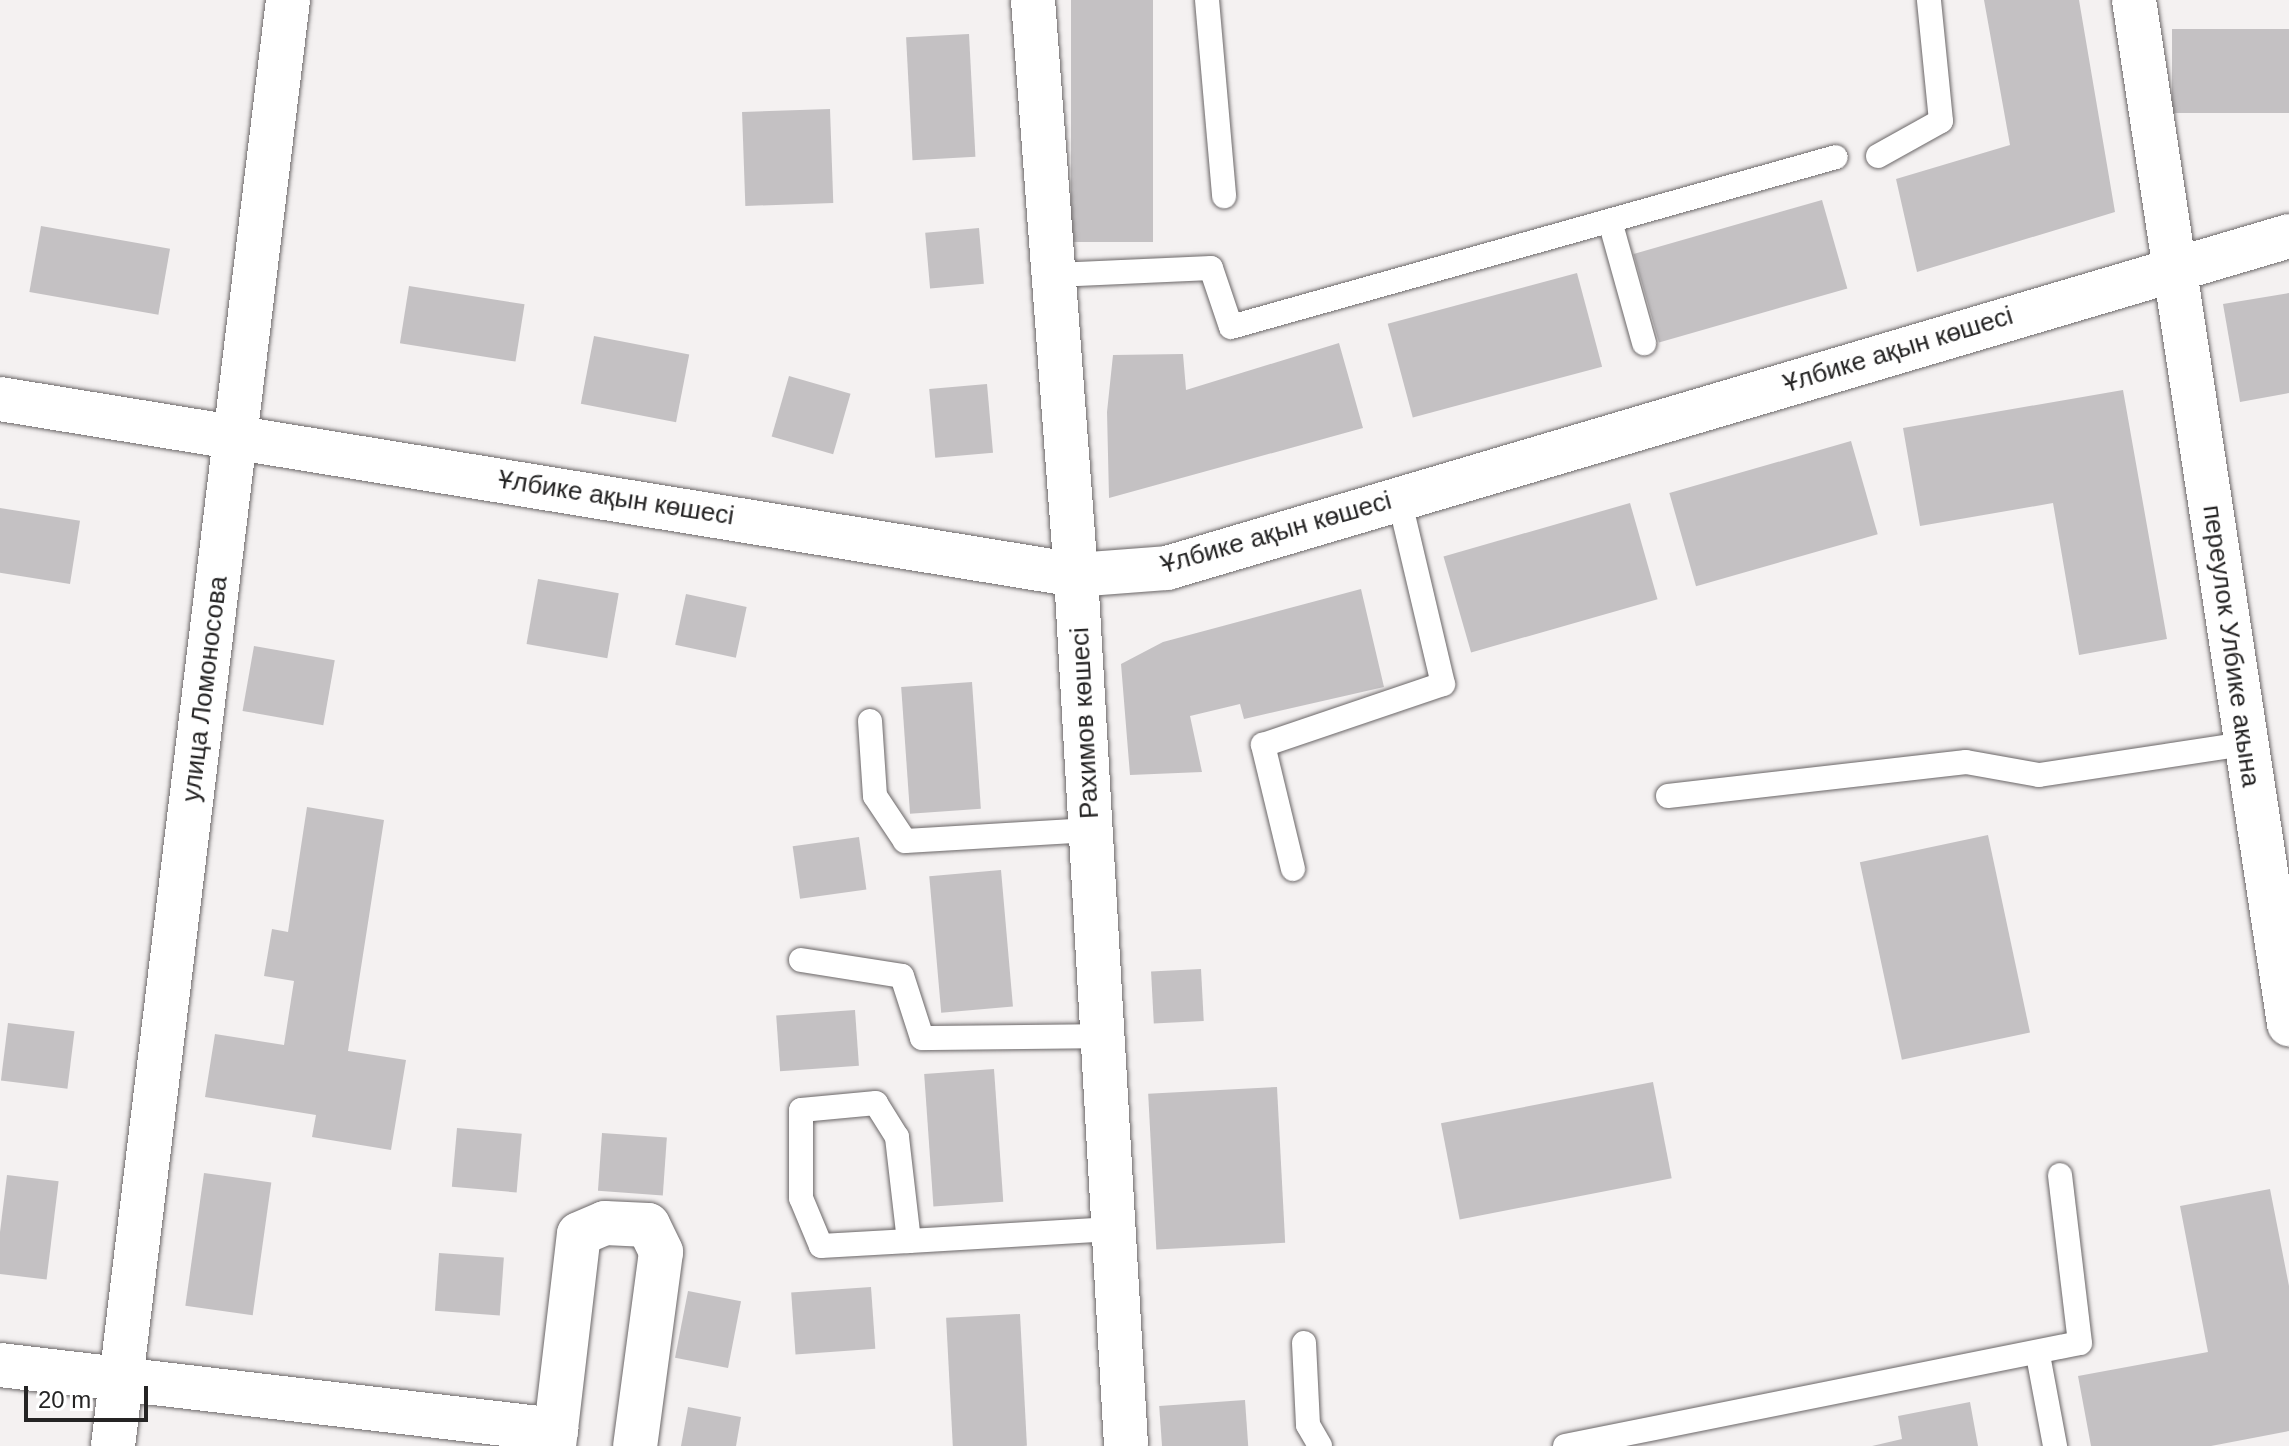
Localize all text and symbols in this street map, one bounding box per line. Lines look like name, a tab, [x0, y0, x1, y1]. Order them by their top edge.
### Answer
street label: Ұлбике ақын көшесі	[1779, 300, 2017, 400]
street label: Ұлбике ақын көшесі	[496, 464, 736, 532]
street label: Ұлбике ақын көшесі	[1157, 485, 1395, 581]
street label: переулок Улбике акына	[2196, 503, 2266, 789]
street label: улица Ломоносова	[176, 574, 234, 804]
street label: Рахимов көшесі	[1064, 626, 1106, 820]
scale bar	[28, 1370, 152, 1420]
text: 20 m	[38, 1386, 91, 1413]

